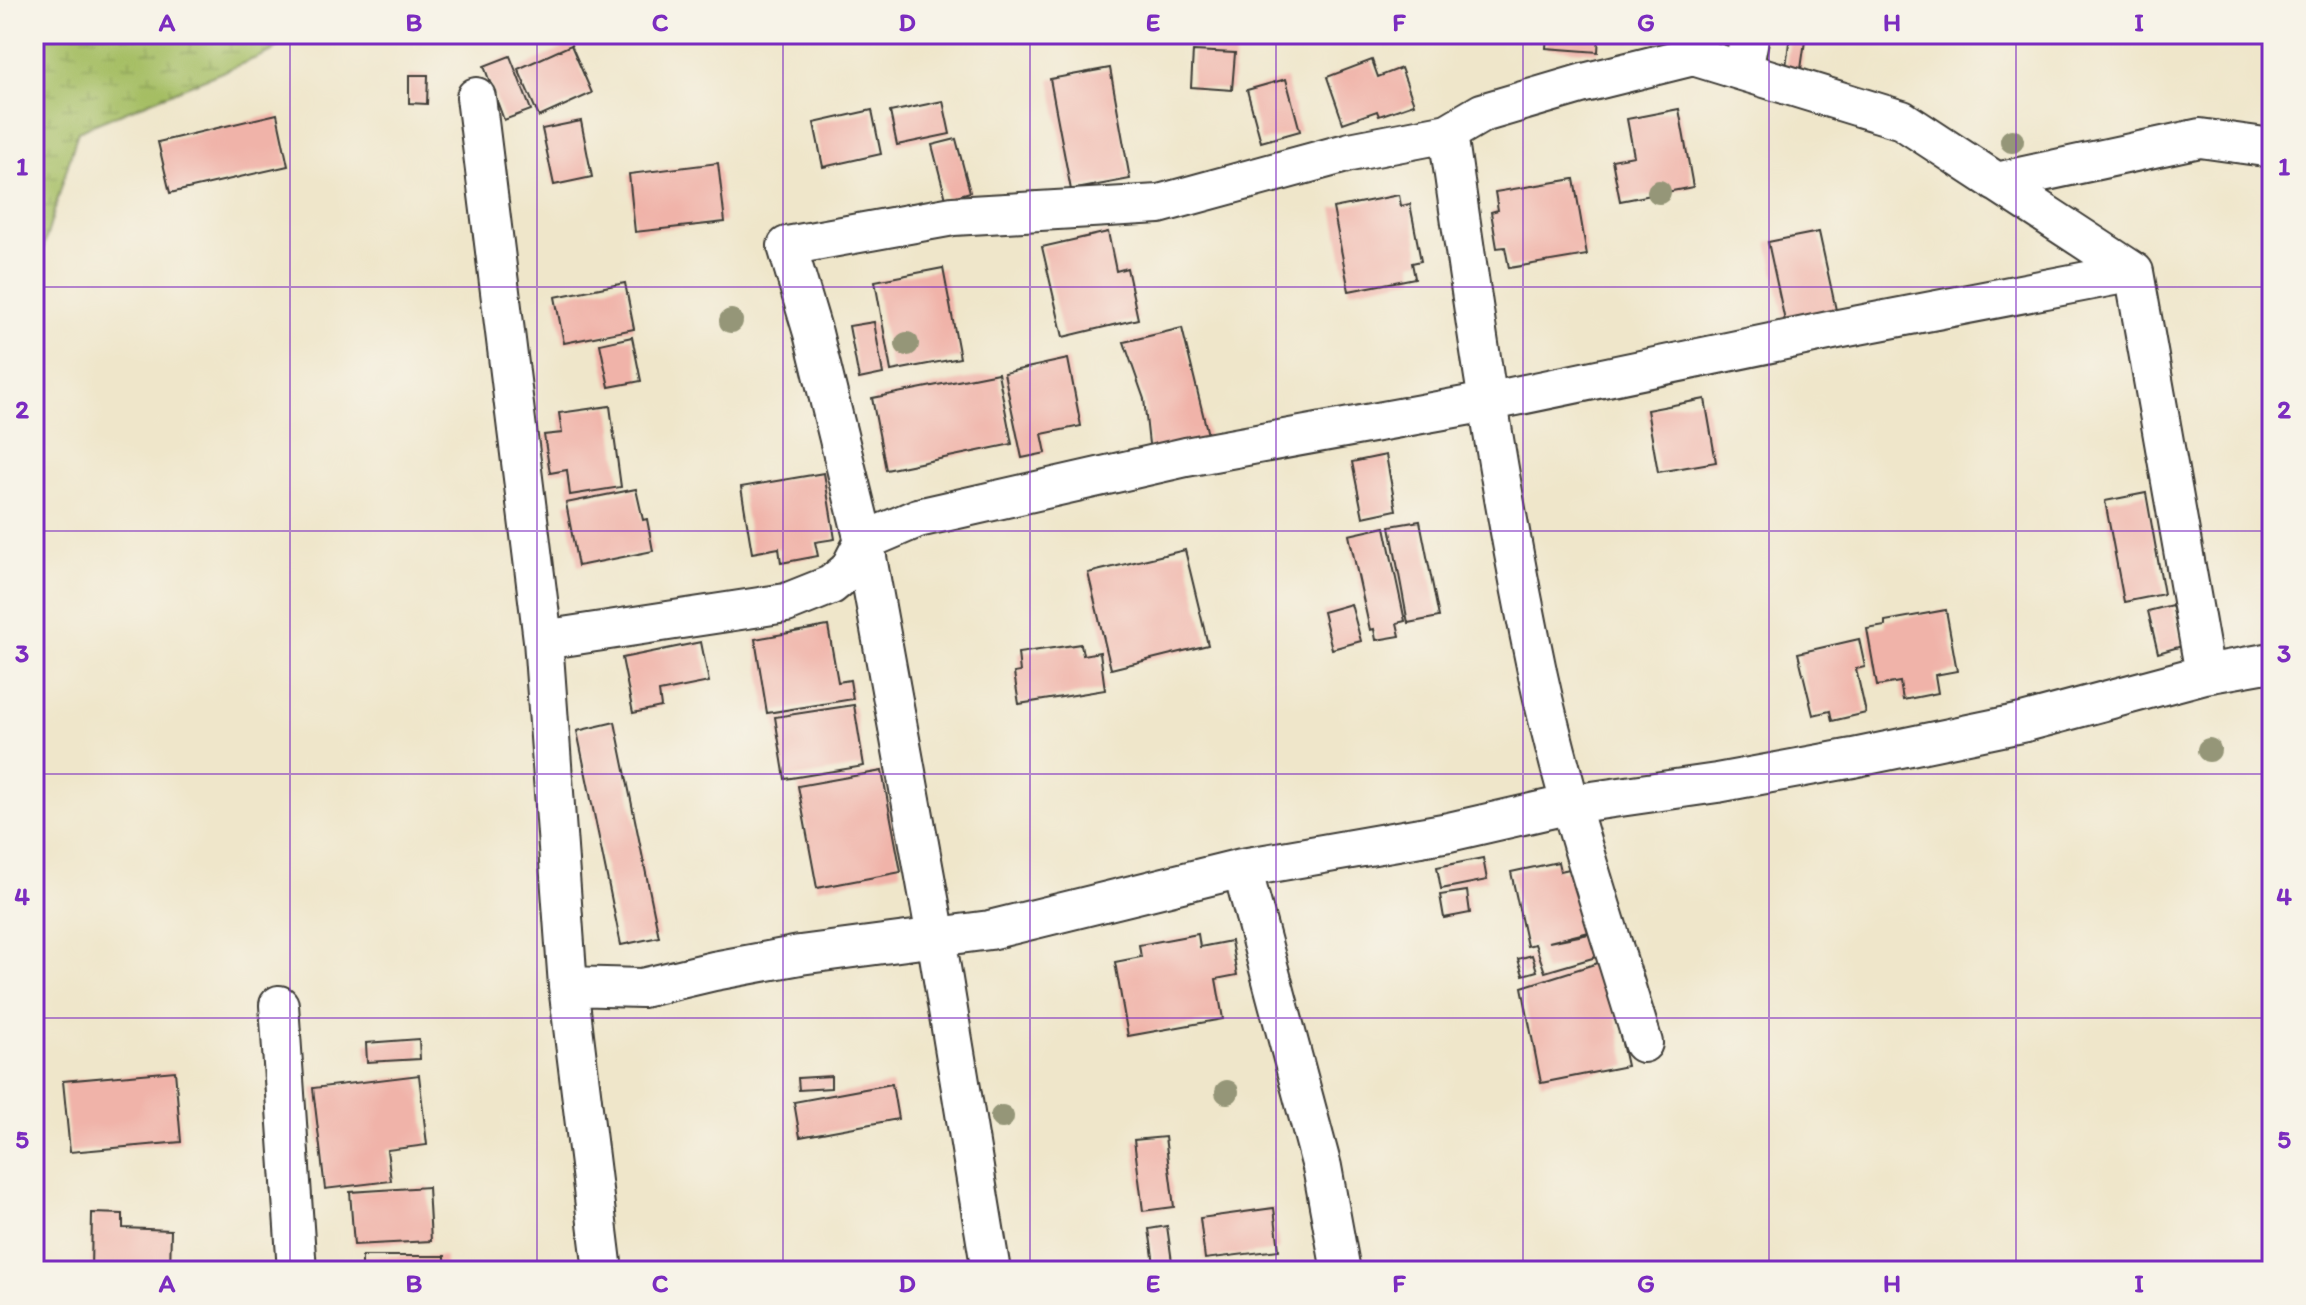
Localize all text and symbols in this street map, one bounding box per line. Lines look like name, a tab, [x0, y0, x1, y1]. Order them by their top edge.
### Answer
text: A	[158, 6, 176, 38]
text: B	[406, 6, 423, 38]
text: C	[652, 6, 669, 38]
text: D	[898, 6, 916, 38]
text: E	[1146, 6, 1160, 38]
text: F	[1392, 6, 1406, 38]
text: G	[1637, 6, 1655, 38]
text: H	[1883, 6, 1901, 38]
text: I	[2134, 6, 2144, 38]
text: 1	[16, 150, 28, 182]
text: 1	[2278, 150, 2290, 182]
text: 2	[15, 393, 29, 425]
text: 2	[2277, 393, 2291, 425]
text: 3	[15, 637, 29, 669]
text: 3	[2277, 637, 2291, 669]
text: 4	[14, 880, 30, 912]
text: 4	[2276, 880, 2292, 912]
text: 5	[15, 1123, 29, 1155]
text: 5	[2277, 1123, 2291, 1155]
text: A	[158, 1267, 176, 1299]
text: B	[406, 1267, 423, 1299]
text: C	[652, 1267, 669, 1299]
text: D	[898, 1267, 916, 1299]
text: E	[1146, 1267, 1160, 1299]
text: F	[1392, 1267, 1406, 1299]
text: G	[1637, 1267, 1655, 1299]
text: H	[1883, 1267, 1901, 1299]
text: I	[2134, 1267, 2144, 1299]

